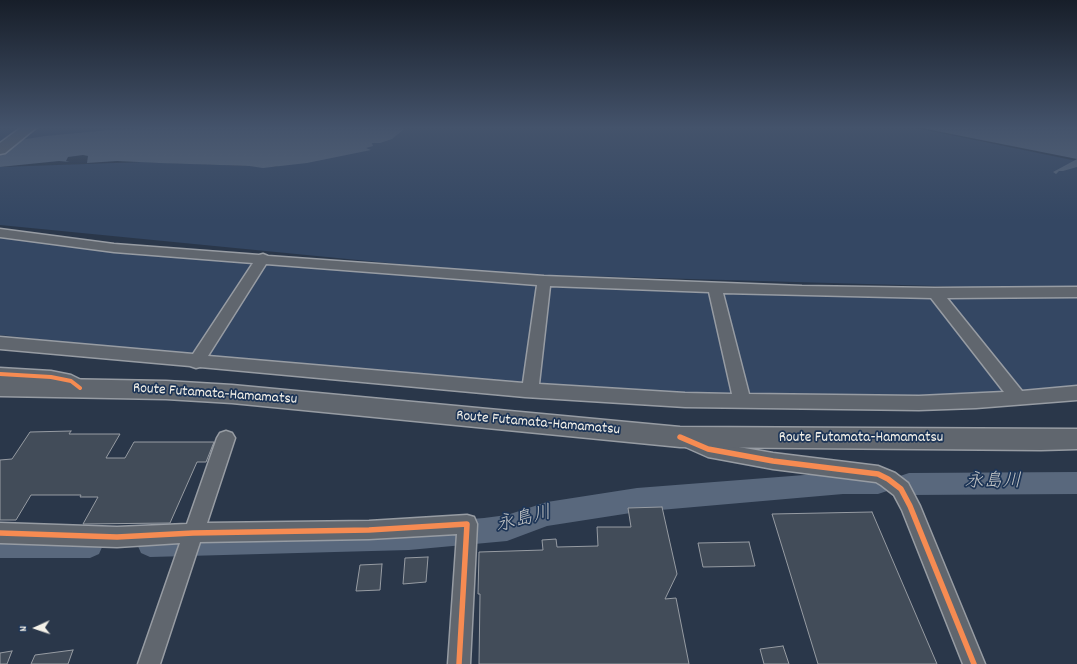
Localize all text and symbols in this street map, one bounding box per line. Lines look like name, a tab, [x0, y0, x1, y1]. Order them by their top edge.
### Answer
street label: Route Futamata-Hamamatsu	[132, 380, 298, 410]
street label: Route Futamata-Hamamatsu	[455, 408, 621, 440]
street label: Route Futamata-Hamamatsu	[779, 430, 943, 448]
water label: 永島川	[965, 472, 1021, 494]
water label: 永島川	[494, 503, 554, 539]
north arrow	[16, 608, 56, 648]
text: N	[16, 625, 32, 632]

